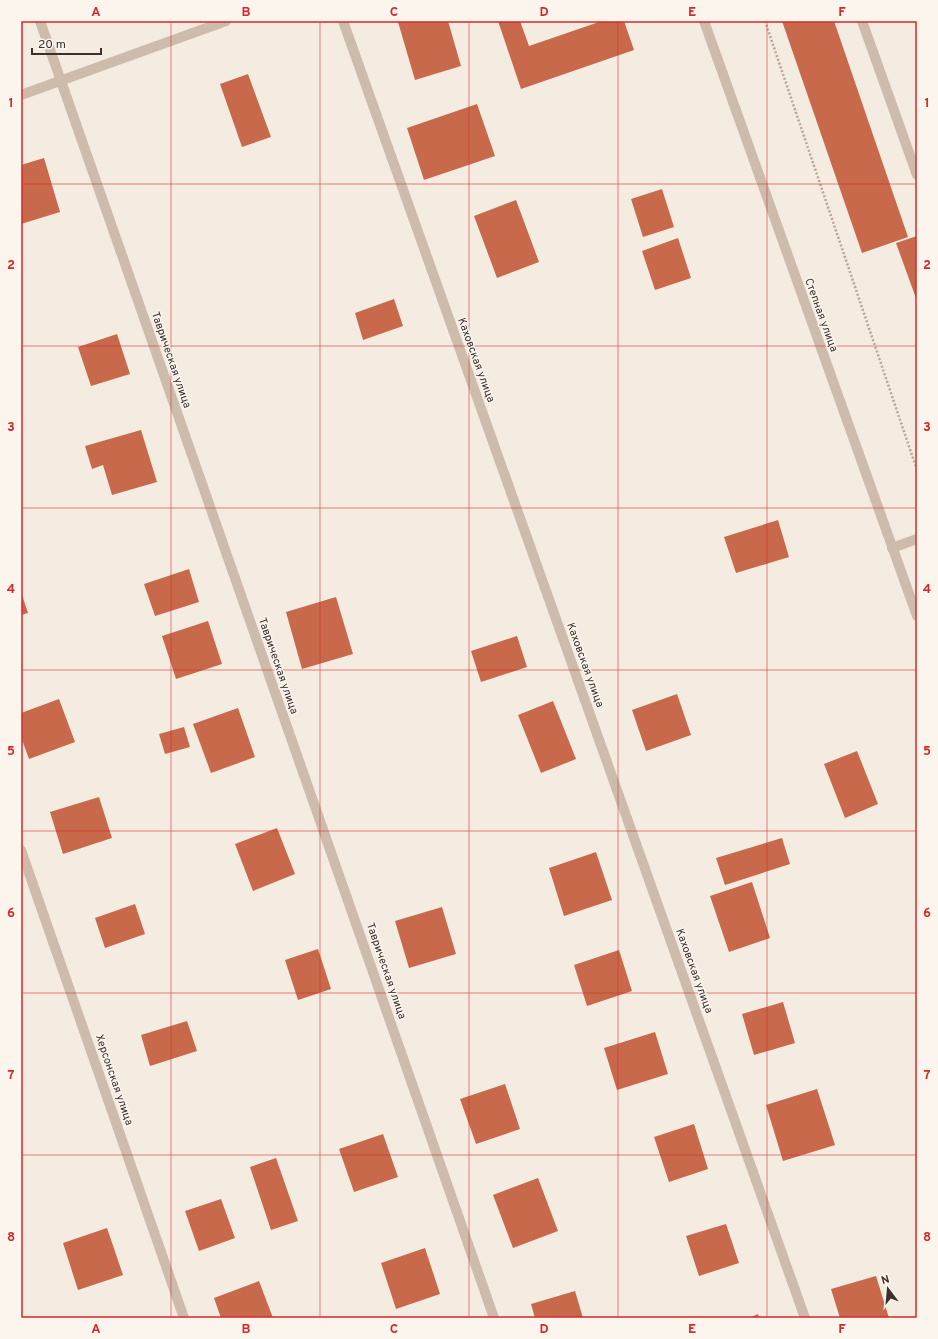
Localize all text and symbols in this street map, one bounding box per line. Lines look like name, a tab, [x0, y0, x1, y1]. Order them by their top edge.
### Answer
text: A	[91, 5, 101, 21]
text: B	[242, 5, 251, 21]
text: C	[390, 5, 398, 21]
text: D	[539, 5, 549, 21]
text: E	[688, 5, 696, 21]
text: F	[838, 5, 846, 21]
scale bar	[32, 30, 101, 56]
text: 20 m	[38, 37, 66, 53]
text: 1	[8, 96, 14, 112]
text: 1	[924, 96, 930, 112]
text: 2	[7, 258, 15, 274]
text: 2	[923, 258, 931, 274]
street label: Степная улица	[801, 276, 841, 354]
street label: Таврическая улица	[148, 310, 194, 410]
street label: Каховская улица	[454, 316, 498, 404]
text: 3	[7, 420, 15, 436]
text: 3	[923, 420, 931, 436]
text: 4	[7, 582, 15, 598]
text: 4	[923, 582, 931, 598]
street label: Таврическая улица	[255, 616, 301, 716]
street label: Каховская улица	[563, 621, 607, 709]
text: 5	[7, 744, 15, 760]
text: 5	[923, 744, 931, 760]
text: 6	[7, 906, 15, 922]
text: 6	[923, 906, 931, 922]
street label: Таврическая улица	[363, 921, 409, 1021]
street label: Каховская улица	[672, 927, 716, 1015]
street label: Херсонская улица	[92, 1033, 136, 1127]
text: 7	[8, 1068, 15, 1084]
text: 7	[924, 1068, 931, 1084]
text: 8	[7, 1230, 15, 1246]
text: 8	[923, 1230, 931, 1246]
north arrow	[868, 1269, 908, 1309]
text: N	[880, 1273, 891, 1288]
text: A	[91, 1322, 101, 1338]
text: B	[242, 1322, 251, 1338]
text: C	[390, 1322, 398, 1338]
text: D	[539, 1322, 549, 1338]
text: E	[688, 1322, 696, 1338]
text: F	[838, 1322, 846, 1338]

